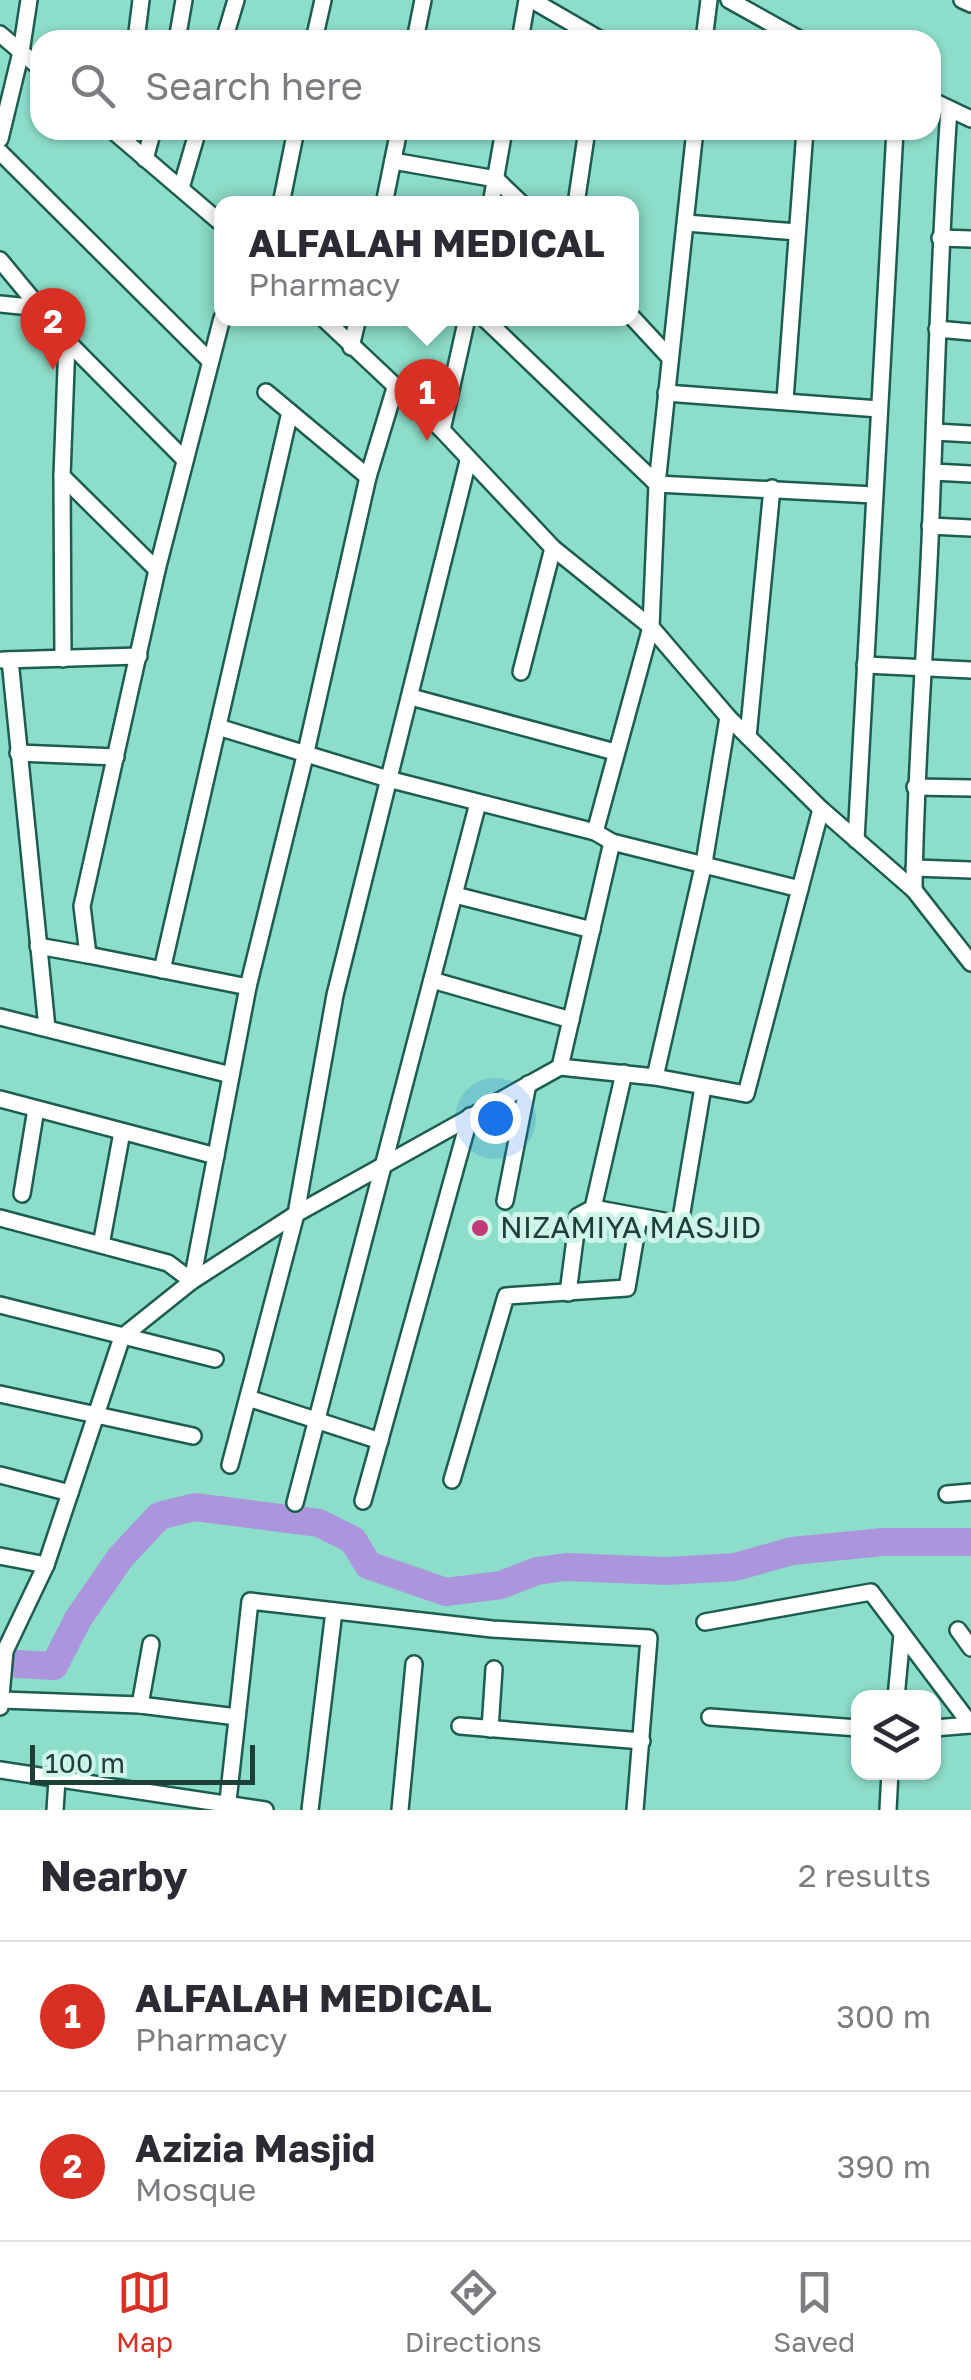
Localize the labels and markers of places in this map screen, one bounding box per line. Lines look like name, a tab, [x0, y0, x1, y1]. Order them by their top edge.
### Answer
pin: 2	[20, 288, 86, 370]
pin: 1	[394, 358, 460, 441]
place label: NIZAMIYA MASJID	[500, 1209, 761, 1245]
marker: NIZAMIYA MASJID	[469, 1217, 491, 1239]

